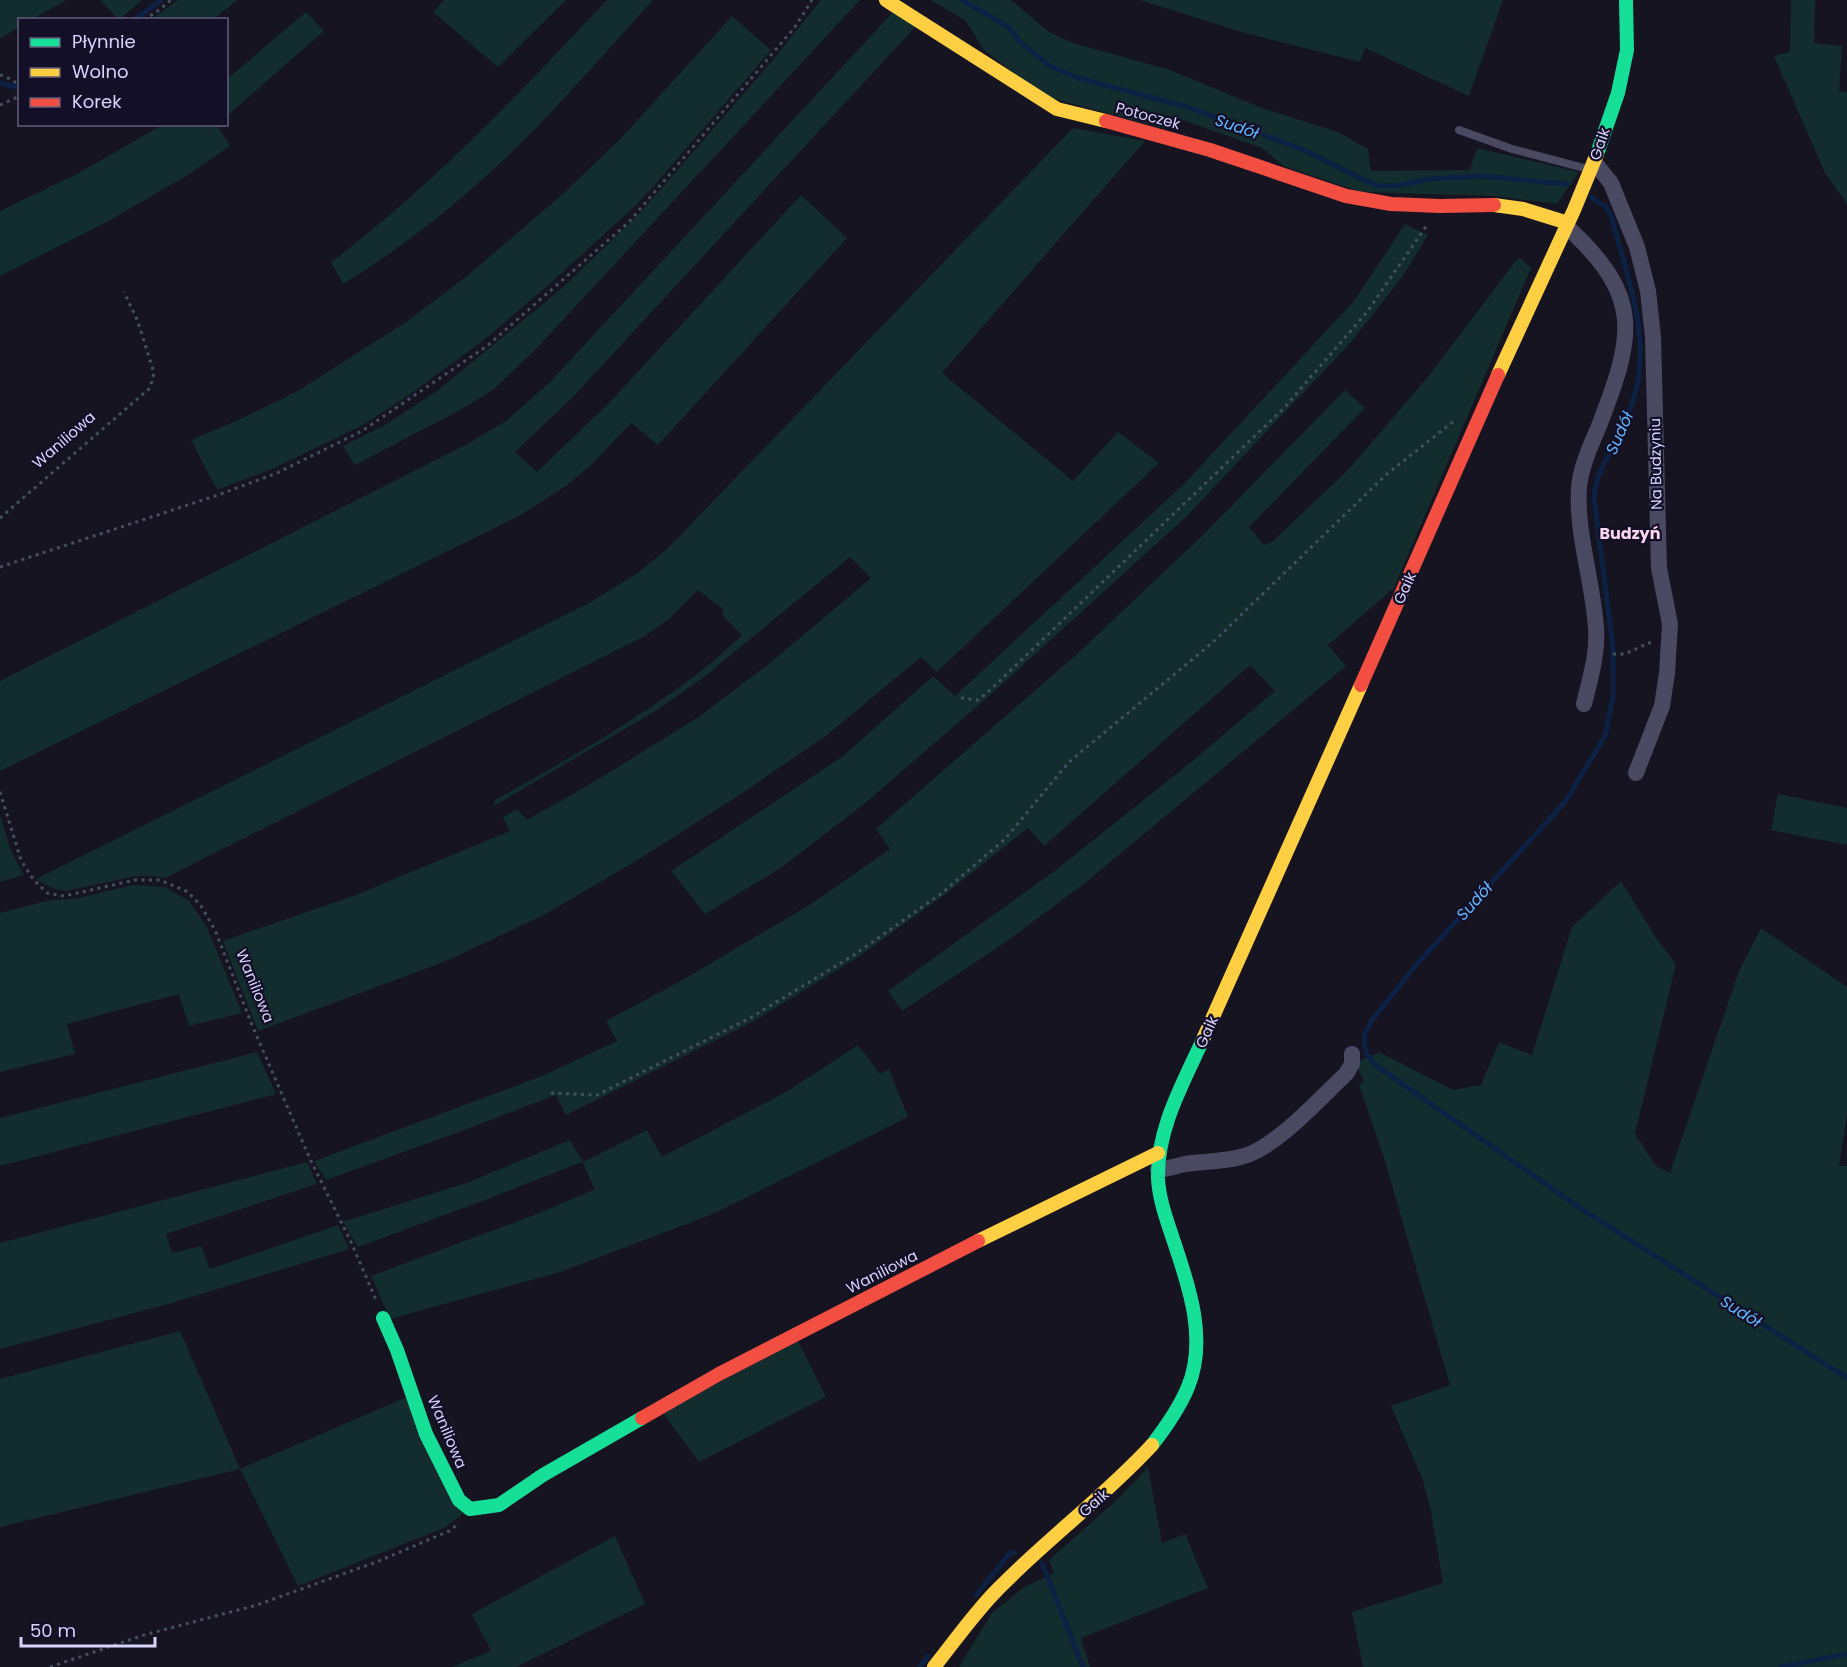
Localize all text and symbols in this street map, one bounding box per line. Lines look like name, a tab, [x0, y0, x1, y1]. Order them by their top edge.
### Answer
legend	[18, 18, 228, 126]
text: Płynnie	[72, 29, 136, 54]
text: Wolno	[72, 59, 129, 84]
text: Korek	[72, 89, 122, 114]
street label: Potoczek	[1113, 97, 1183, 134]
water label: Sudół	[1212, 108, 1263, 145]
street label: Gaik	[1584, 124, 1615, 163]
street label: Waniliowa	[28, 406, 100, 473]
water label: Sudół	[1600, 407, 1639, 458]
street label: Na Budzyniu	[1644, 418, 1667, 510]
district label: Budzyń	[1599, 522, 1661, 545]
street label: Gaik	[1388, 568, 1421, 607]
water label: Sudół	[1451, 876, 1499, 926]
street label: Waniliowa	[231, 946, 280, 1026]
street label: Gaik	[1190, 1012, 1223, 1051]
street label: Waniliowa	[842, 1245, 921, 1299]
water label: Sudół	[1716, 1290, 1767, 1334]
street label: Waniliowa	[423, 1392, 472, 1472]
street label: Gaik	[1074, 1484, 1113, 1521]
scale bar	[21, 1610, 154, 1648]
text: 50 m	[30, 1618, 76, 1643]

